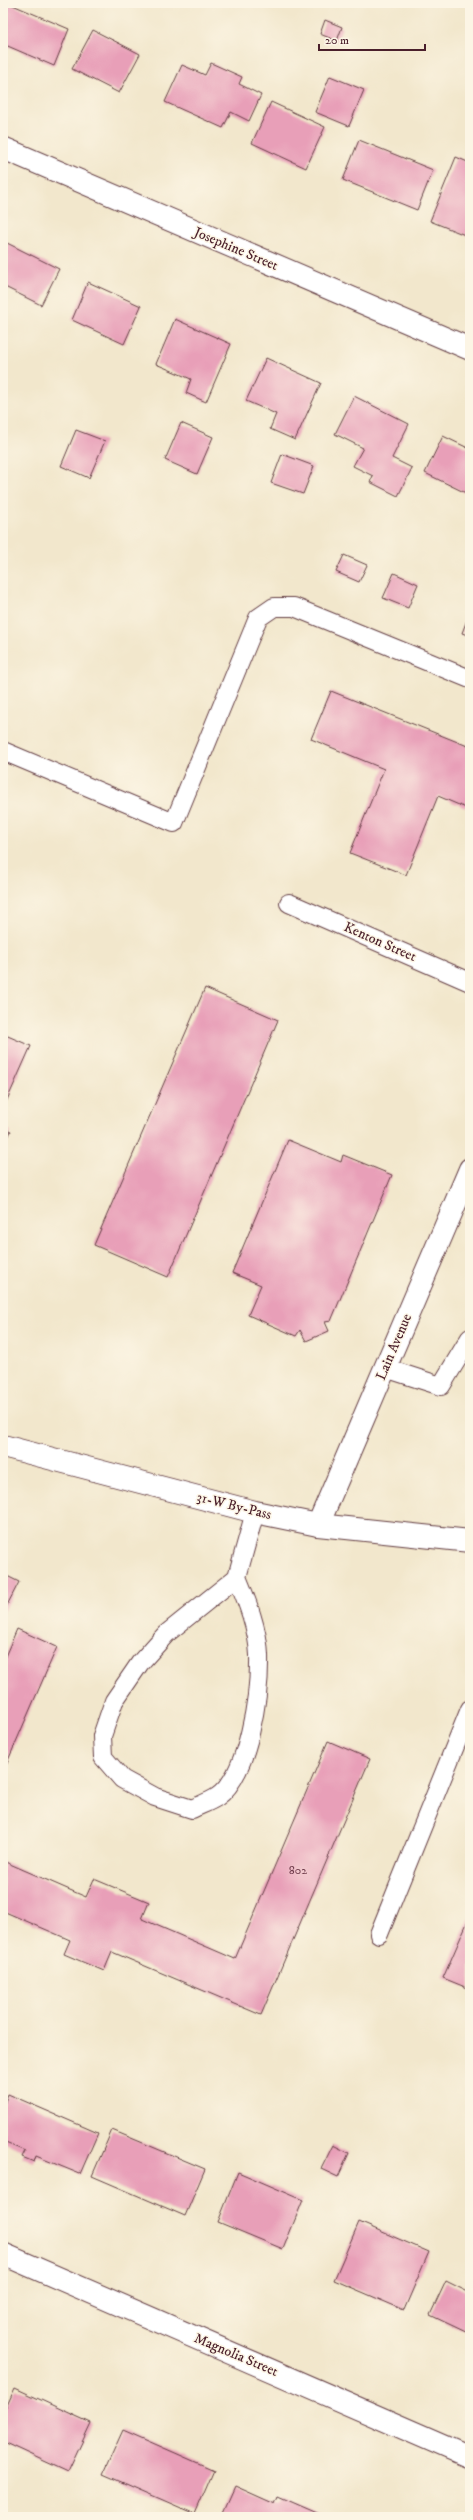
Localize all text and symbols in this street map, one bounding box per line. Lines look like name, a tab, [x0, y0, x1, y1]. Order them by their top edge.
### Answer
scale bar	[319, 26, 425, 52]
text: 20 m	[325, 33, 349, 48]
street label: Josephine Street	[189, 222, 281, 275]
street label: Kenton Street	[341, 918, 420, 966]
street label: Lain Avenue	[372, 1311, 416, 1383]
street label: 31-W By-Pass	[195, 1488, 274, 1524]
house number: 802	[289, 1863, 307, 1878]
street label: Magnolia Street	[191, 2329, 281, 2381]

